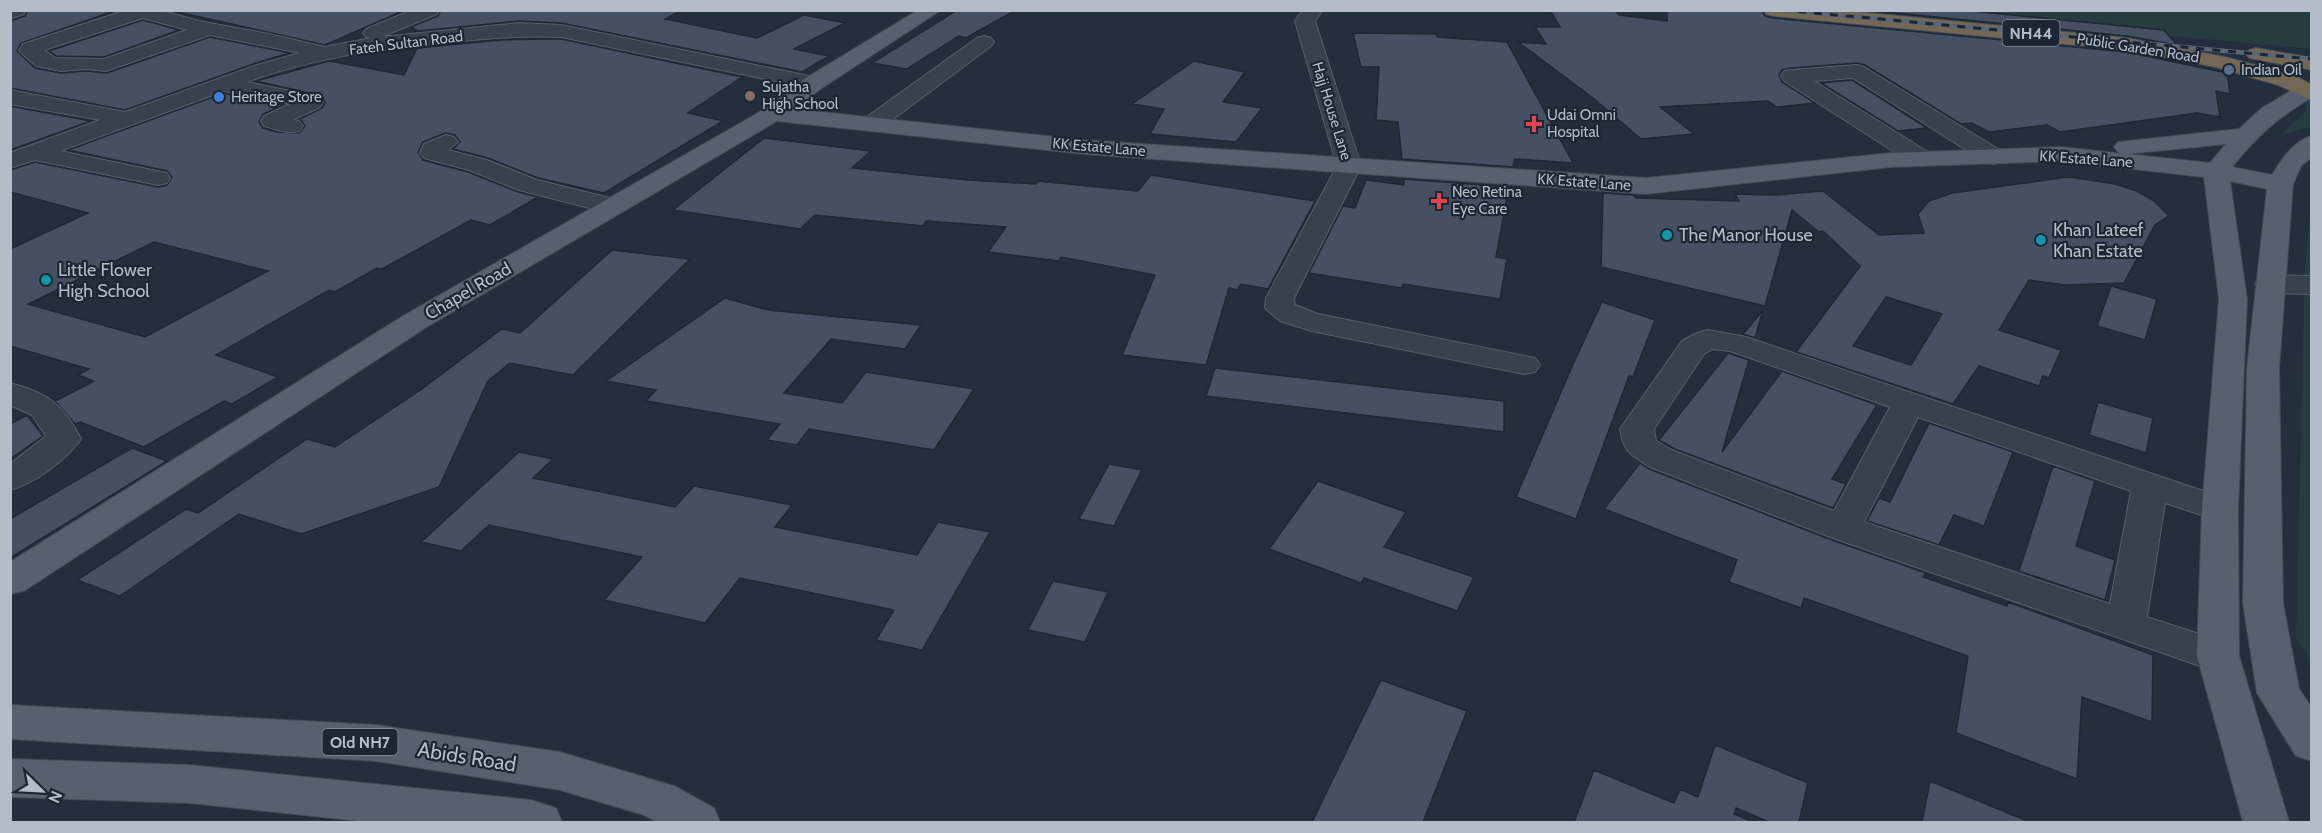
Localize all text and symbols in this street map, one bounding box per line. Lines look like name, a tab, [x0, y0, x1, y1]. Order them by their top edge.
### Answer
road number: NH44	[2002, 20, 2060, 46]
street label: Fateh Sultan Road	[348, 27, 464, 59]
street label: Public Garden Road	[2075, 29, 2201, 67]
street label: Hajj House Lane	[1308, 60, 1356, 163]
place label: Indian Oil	[2241, 61, 2302, 79]
marker: Indian Oil	[2222, 63, 2236, 77]
place label: Sujatha High School	[762, 78, 839, 113]
place label: Heritage Store	[231, 88, 322, 106]
marker: Sujatha High School	[743, 89, 757, 103]
marker: Heritage Store	[212, 90, 226, 104]
place label: Udai Omni Hospital	[1547, 106, 1616, 141]
marker: Udai Omni Hospital	[1525, 115, 1543, 133]
street label: KK Estate Lane	[1052, 134, 1147, 160]
street label: KK Estate Lane	[2039, 147, 2134, 171]
street label: KK Estate Lane	[1537, 170, 1632, 194]
place label: Neo Retina Eye Care	[1452, 183, 1523, 218]
marker: Neo Retina Eye Care	[1430, 192, 1448, 210]
place label: Khan Lateef Khan Estate	[2053, 219, 2144, 262]
place label: The Manor House	[1679, 224, 1813, 246]
marker: The Manor House	[1660, 228, 1674, 242]
marker: Khan Lateef Khan Estate	[2034, 233, 2048, 247]
street label: Chapel Road	[421, 257, 515, 325]
place label: Little Flower High School	[58, 259, 152, 302]
marker: Little Flower High School	[39, 273, 53, 287]
road number: Old NH7	[322, 729, 398, 755]
street label: Abids Road	[416, 736, 518, 777]
north arrow	[12, 761, 72, 821]
text: N	[44, 788, 66, 806]

